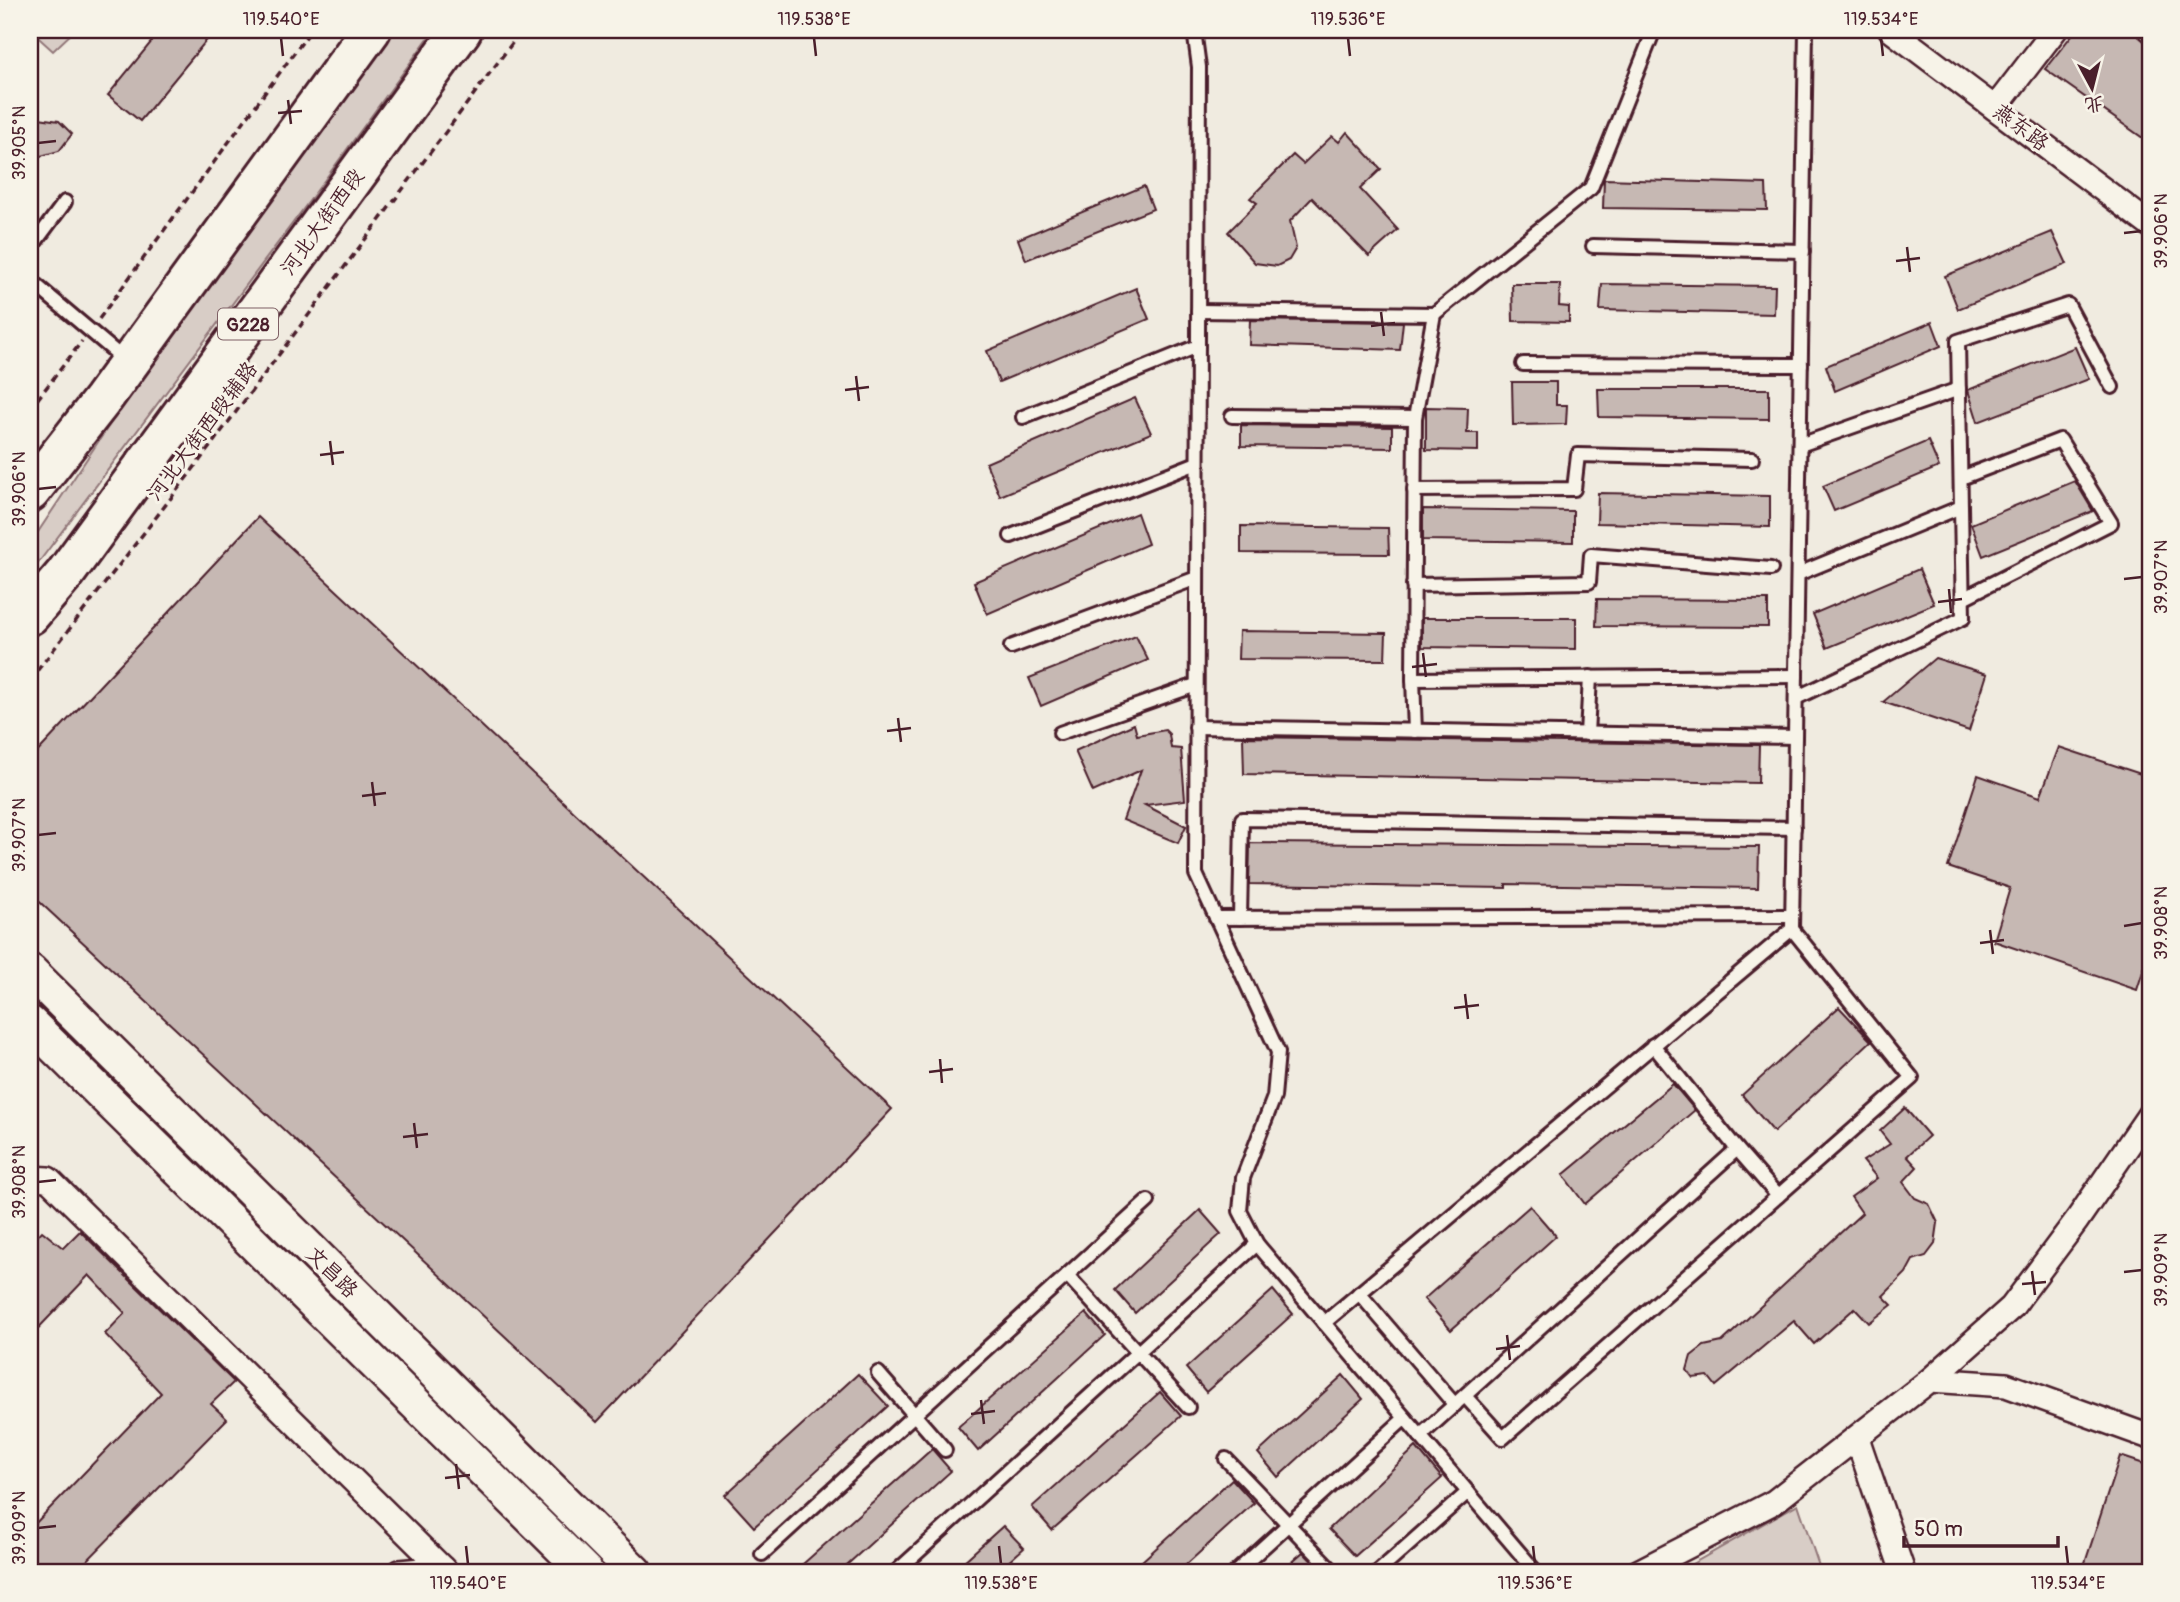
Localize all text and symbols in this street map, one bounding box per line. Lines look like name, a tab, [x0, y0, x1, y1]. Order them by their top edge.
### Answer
text: 119.540°E	[242, 8, 320, 31]
text: 119.538°E	[777, 8, 851, 31]
text: 119.536°E	[1311, 8, 1385, 31]
text: 119.534°E	[1844, 8, 1918, 31]
north arrow	[2058, 52, 2128, 122]
text: 北	[2083, 91, 2105, 117]
street label: 燕东路	[1987, 98, 2054, 157]
text: 39.905°N	[8, 106, 31, 180]
street label: 河北大街西段	[274, 163, 370, 281]
text: 39.906°N	[2150, 193, 2173, 269]
road number: G228	[218, 308, 278, 340]
street label: 河北大街西段辅路	[141, 356, 264, 507]
text: 39.906°N	[8, 451, 31, 527]
text: 39.907°N	[2150, 540, 2173, 614]
text: 39.907°N	[8, 798, 31, 872]
text: 39.908°N	[2150, 886, 2173, 960]
text: 39.908°N	[8, 1145, 31, 1219]
text: 39.909°N	[2150, 1233, 2173, 1307]
street label: 文昌路	[300, 1241, 363, 1304]
text: 39.909°N	[8, 1491, 31, 1565]
scale bar	[1904, 1504, 2058, 1548]
text: 50 m	[1914, 1516, 1963, 1543]
text: 119.540°E	[429, 1572, 507, 1595]
text: 119.538°E	[964, 1572, 1038, 1595]
text: 119.536°E	[1498, 1572, 1572, 1595]
text: 119.534°E	[2031, 1572, 2105, 1595]

